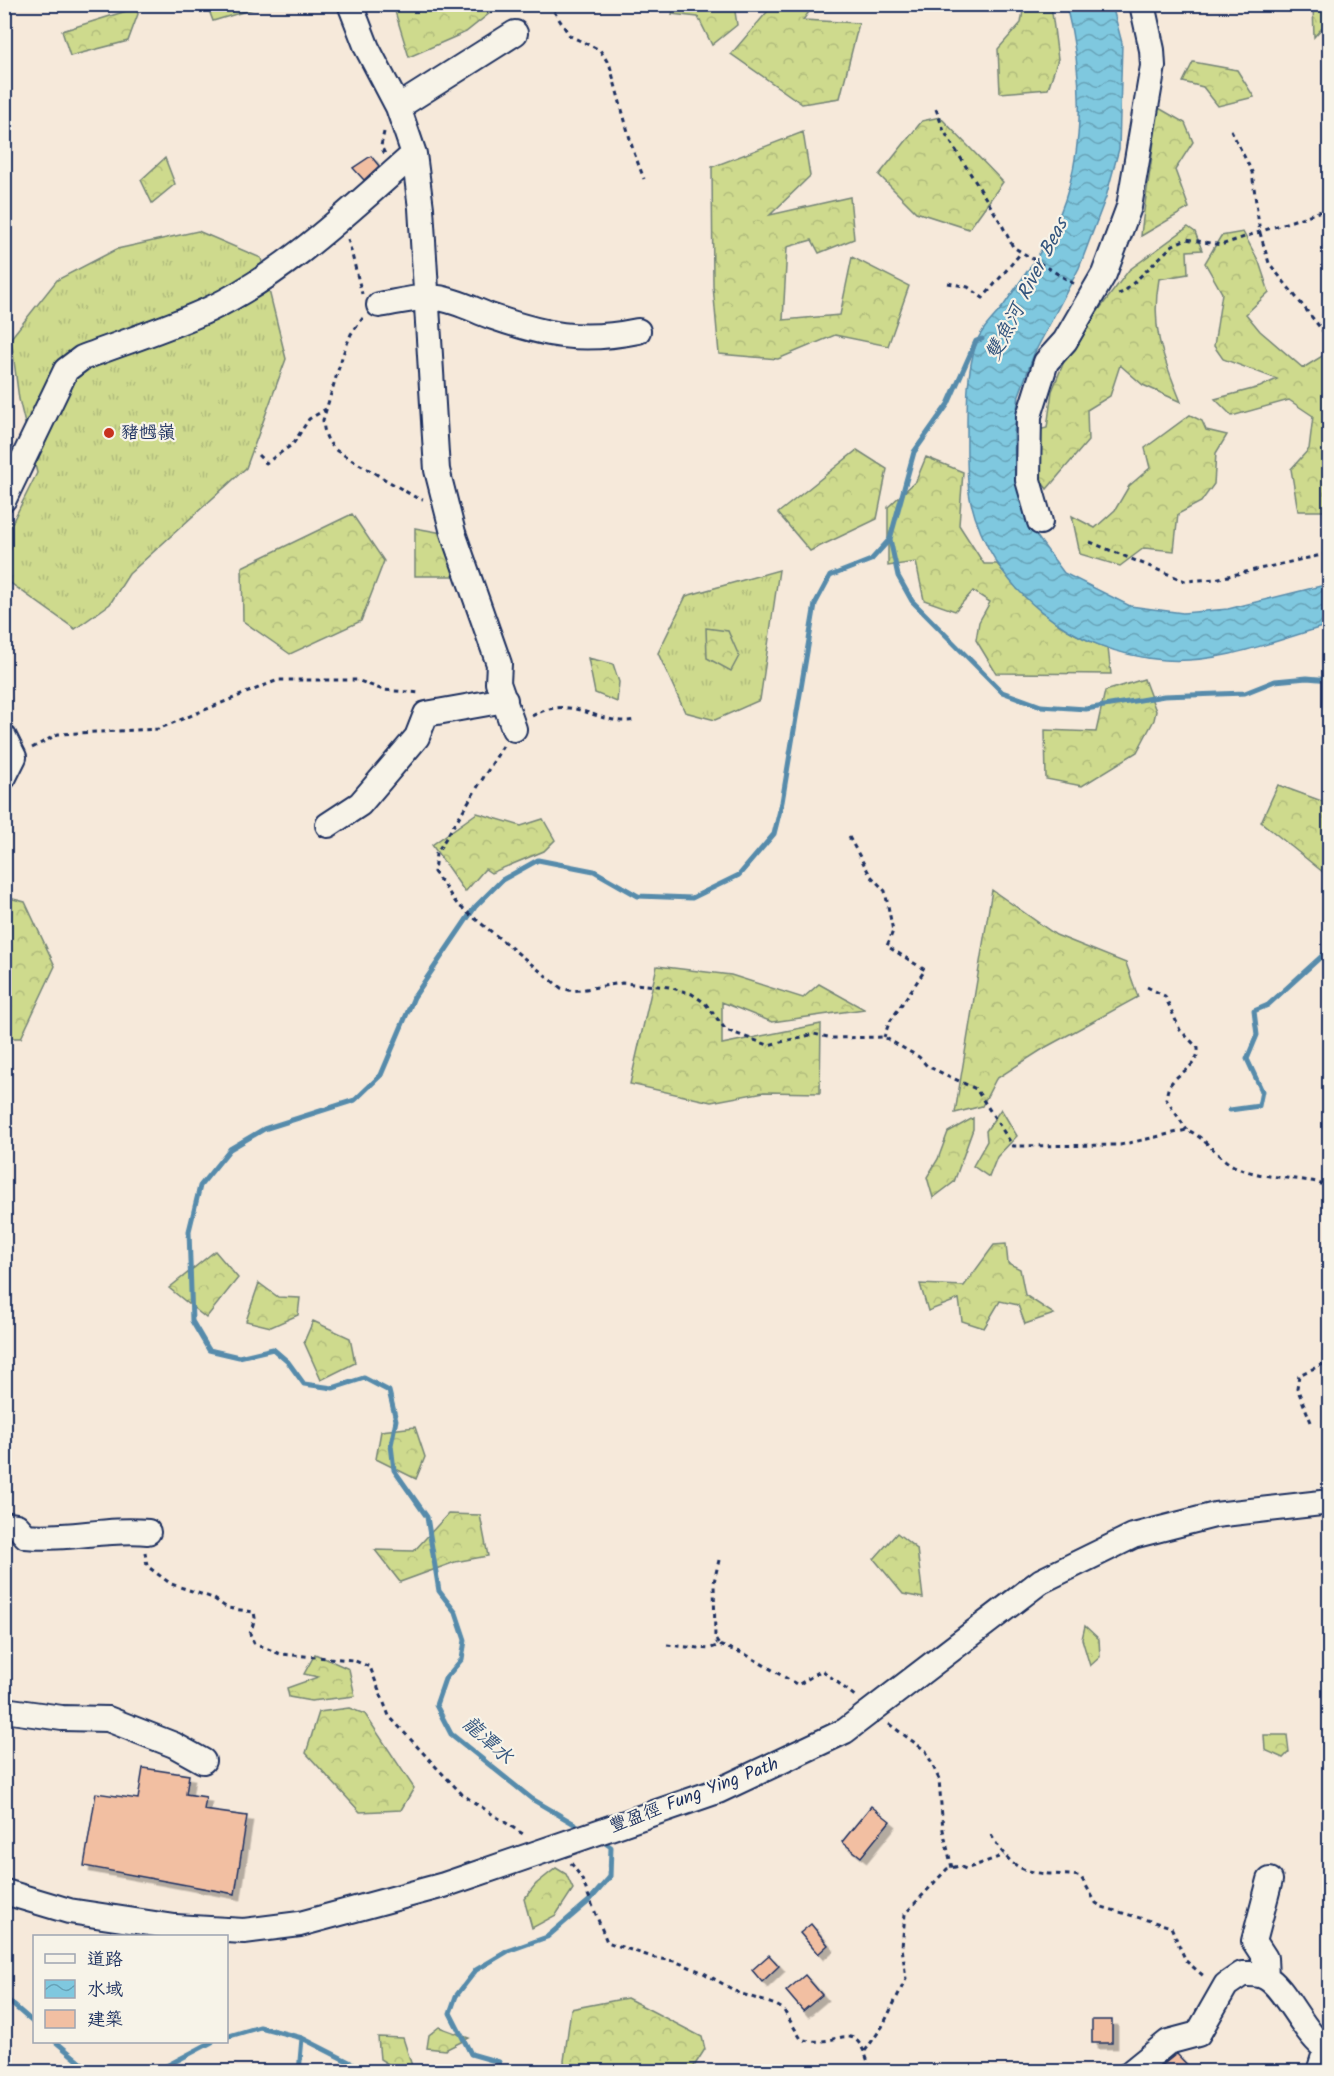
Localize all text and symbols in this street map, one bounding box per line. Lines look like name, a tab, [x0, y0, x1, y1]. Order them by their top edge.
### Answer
water label: 雙魚河 River Beas	[978, 211, 1079, 367]
place label: 豬乸嶺	[121, 419, 175, 448]
marker: 豬乸嶺	[102, 426, 116, 440]
water label: 龍潭水	[454, 1709, 521, 1774]
street label: 豐盈徑 Fung Ying Path	[605, 1750, 783, 1842]
legend	[33, 1935, 228, 2043]
text: 道路	[87, 1946, 123, 1975]
text: 水域	[87, 1976, 123, 2005]
text: 建築	[87, 2006, 123, 2035]

